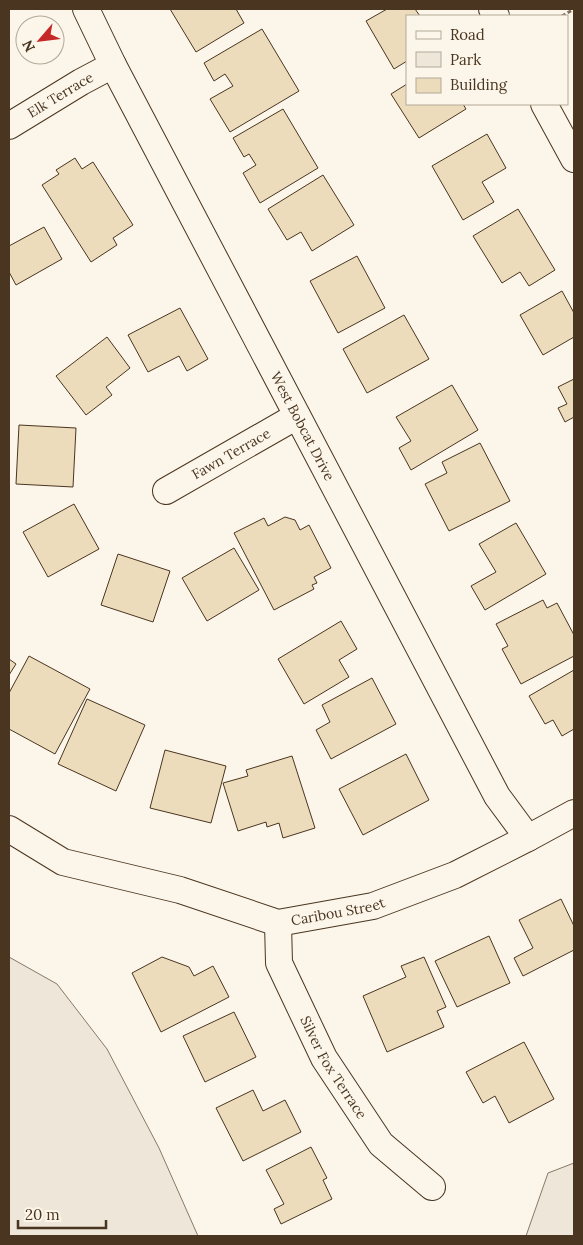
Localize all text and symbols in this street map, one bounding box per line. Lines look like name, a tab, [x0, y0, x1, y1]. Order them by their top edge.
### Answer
north arrow	[15, 15, 65, 65]
legend	[406, 15, 568, 105]
text: Road	[450, 25, 485, 44]
text: N	[18, 37, 39, 55]
text: Park	[450, 50, 481, 69]
street label: Elk Terrace	[24, 68, 97, 122]
text: Building	[450, 75, 508, 94]
street label: West Bobcat Drive	[267, 369, 339, 484]
street label: Fawn Terrace	[189, 424, 274, 483]
street label: Caribou Street	[290, 893, 388, 929]
street label: Silver Fox Terrace	[296, 1013, 371, 1123]
scale bar	[18, 1198, 105, 1230]
text: 20 m	[25, 1205, 60, 1224]

